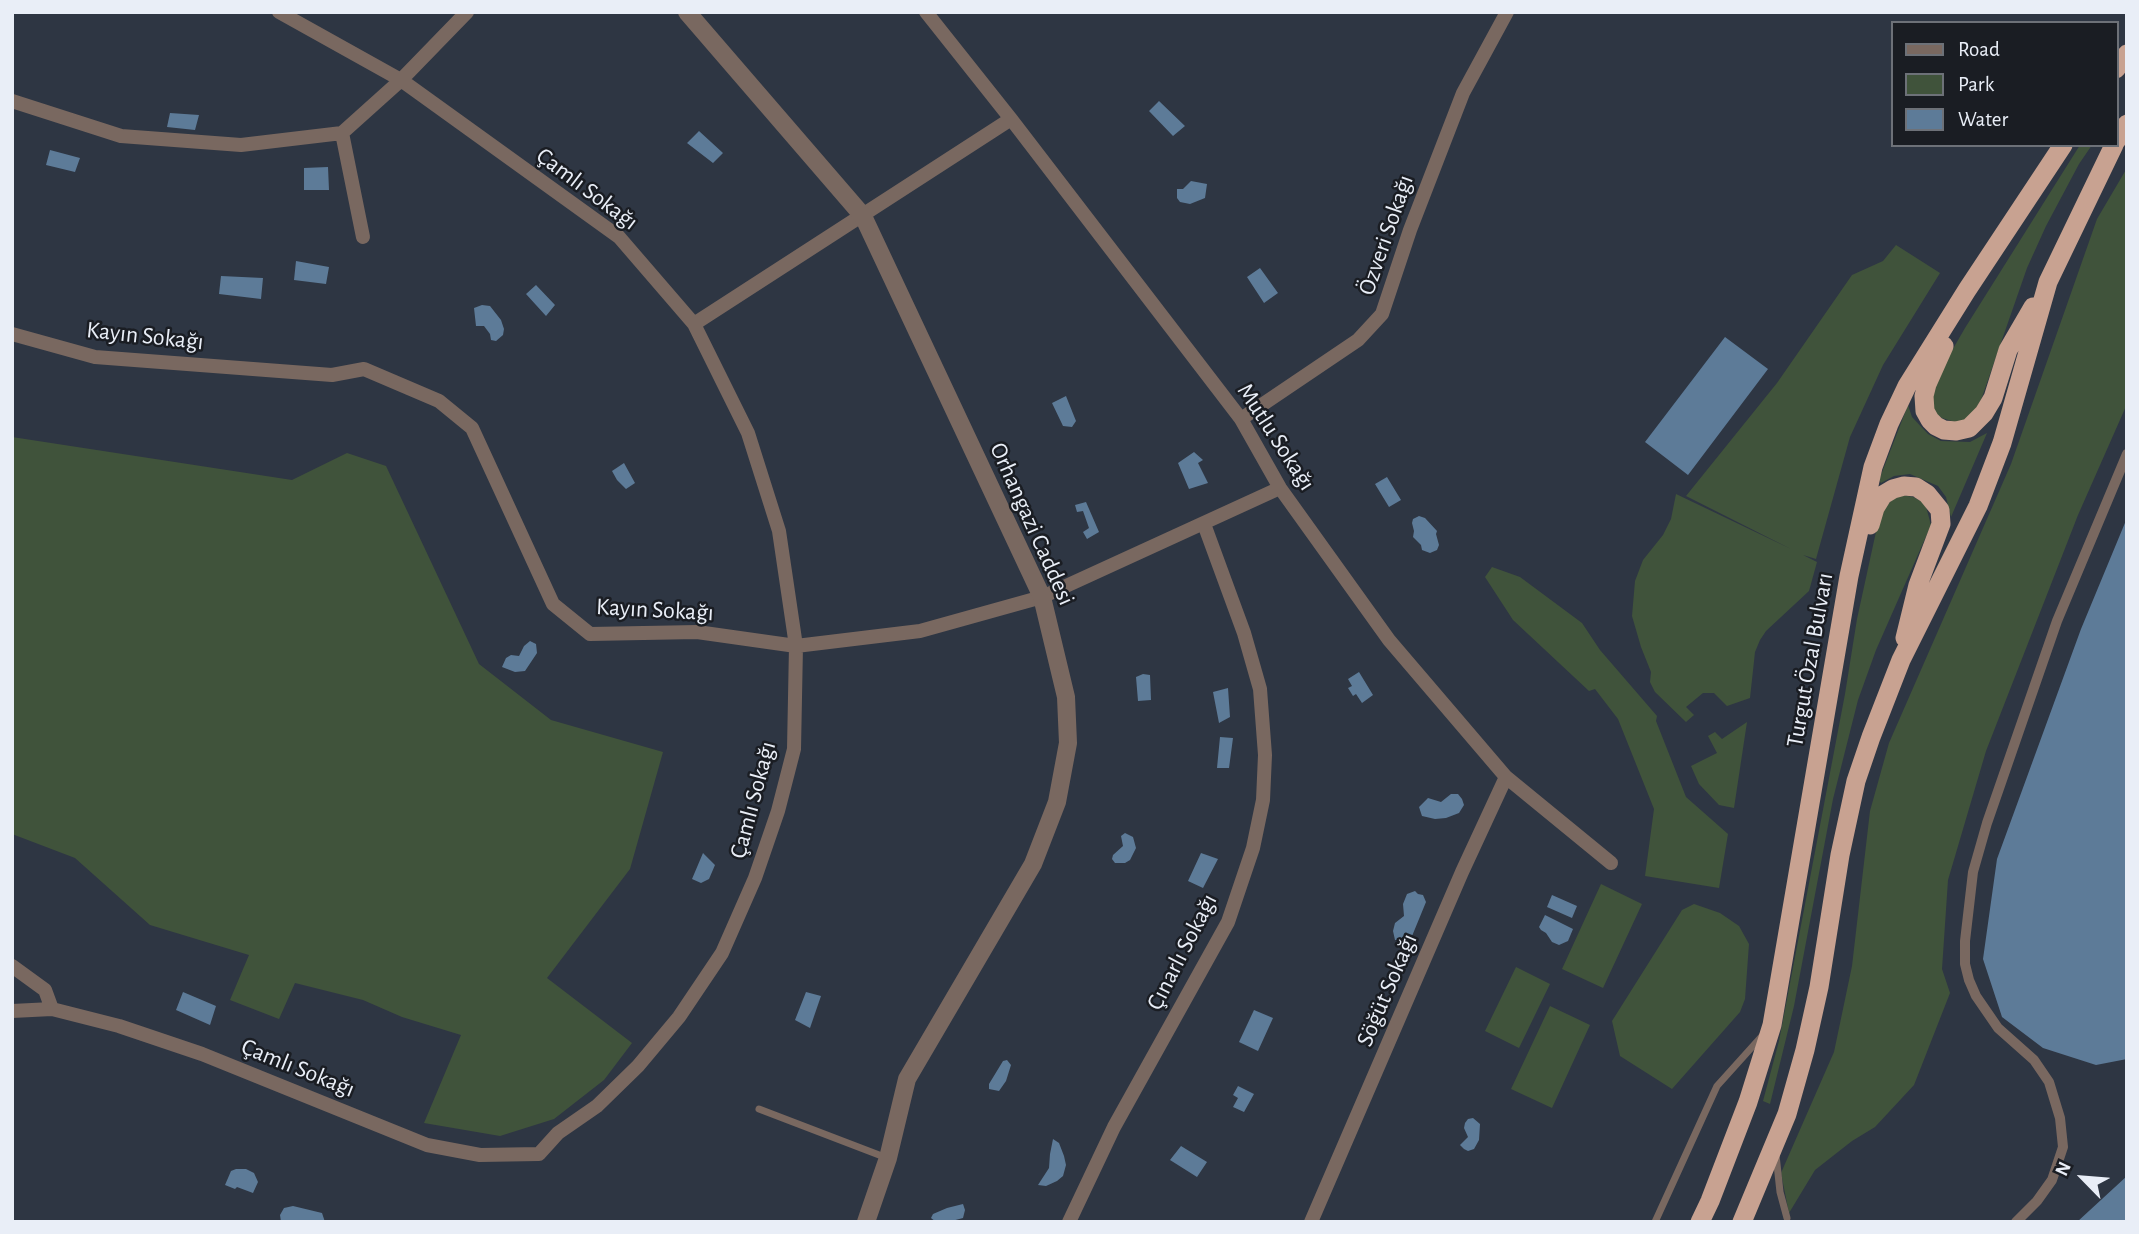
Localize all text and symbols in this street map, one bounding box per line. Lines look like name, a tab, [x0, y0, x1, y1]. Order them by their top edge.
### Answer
legend	[1890, 21, 2118, 147]
text: Road	[1958, 39, 2000, 60]
text: Park	[1958, 74, 1994, 95]
text: Water	[1958, 109, 2008, 130]
street label: Çamlı Sokağı	[530, 141, 644, 237]
street label: Özveri Sokağı	[1352, 171, 1420, 299]
street label: Kayın Sokağı	[85, 316, 205, 356]
street label: Mutlu Sokağı	[1231, 378, 1321, 496]
street label: Orhangazi Caddesi	[983, 438, 1081, 610]
street label: Turgut Özal Bulvarı	[1780, 571, 1840, 749]
street label: Kayın Sokağı	[595, 593, 715, 627]
street label: Çamlı Sokağı	[724, 738, 782, 862]
street label: Çınarlı Sokağı	[1140, 889, 1224, 1015]
street label: Söğüt Sokağı	[1350, 929, 1424, 1051]
street label: Çamlı Sokağı	[237, 1032, 359, 1104]
north arrow	[2048, 1143, 2118, 1213]
text: N	[2052, 1159, 2075, 1179]

